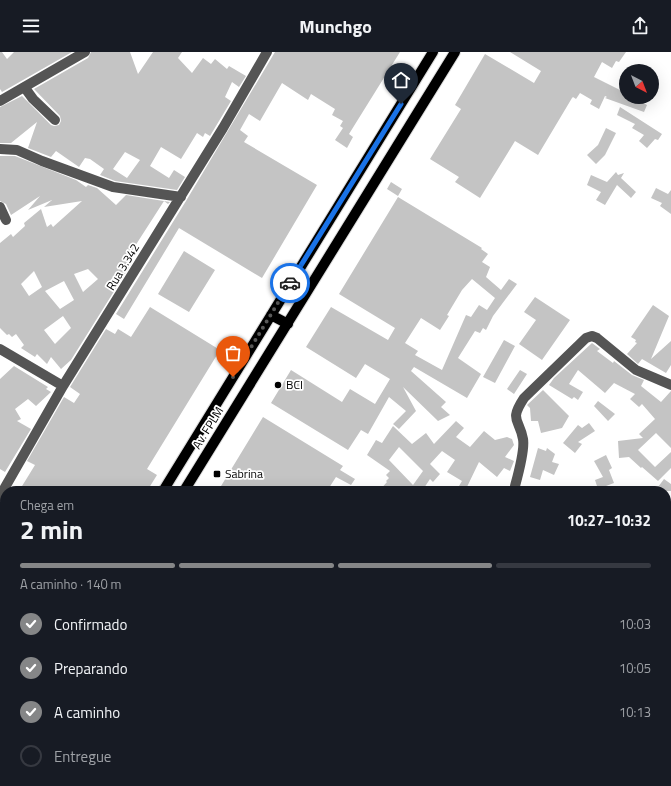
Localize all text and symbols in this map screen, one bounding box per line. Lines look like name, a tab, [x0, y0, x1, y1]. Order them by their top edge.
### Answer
text: Munchgo	[299, 13, 372, 40]
icon: menu	[20, 15, 42, 37]
icon: share	[629, 15, 651, 37]
pin	[384, 63, 418, 104]
north arrow	[619, 64, 659, 104]
map controls	[619, 64, 659, 104]
icon: home	[390, 69, 412, 91]
street label: Rua 3.342	[101, 240, 144, 294]
courier	[270, 263, 310, 303]
icon: car	[279, 272, 301, 294]
pin	[216, 336, 250, 377]
icon: bag	[222, 342, 244, 364]
place label: BCI	[286, 375, 303, 394]
marker: BCI	[273, 380, 283, 390]
street label: Av. FPLM	[187, 403, 228, 453]
place label: Sabrina	[225, 464, 263, 483]
marker: Sabrina	[212, 469, 222, 479]
text: Chega em	[20, 495, 74, 515]
text: 10:27–10:32	[567, 509, 651, 532]
text: 2 min	[20, 510, 83, 549]
text: A caminho · 140 m	[20, 574, 121, 594]
icon: check	[20, 613, 42, 635]
text: Confirmado	[54, 613, 127, 636]
text: 10:03	[619, 614, 651, 634]
icon: check	[20, 657, 42, 679]
text: Preparando	[54, 657, 128, 680]
text: 10:05	[619, 658, 651, 678]
icon: check	[20, 701, 42, 723]
text: A caminho	[54, 701, 120, 724]
text: 10:13	[619, 702, 651, 722]
text: Entregue	[54, 745, 111, 768]

